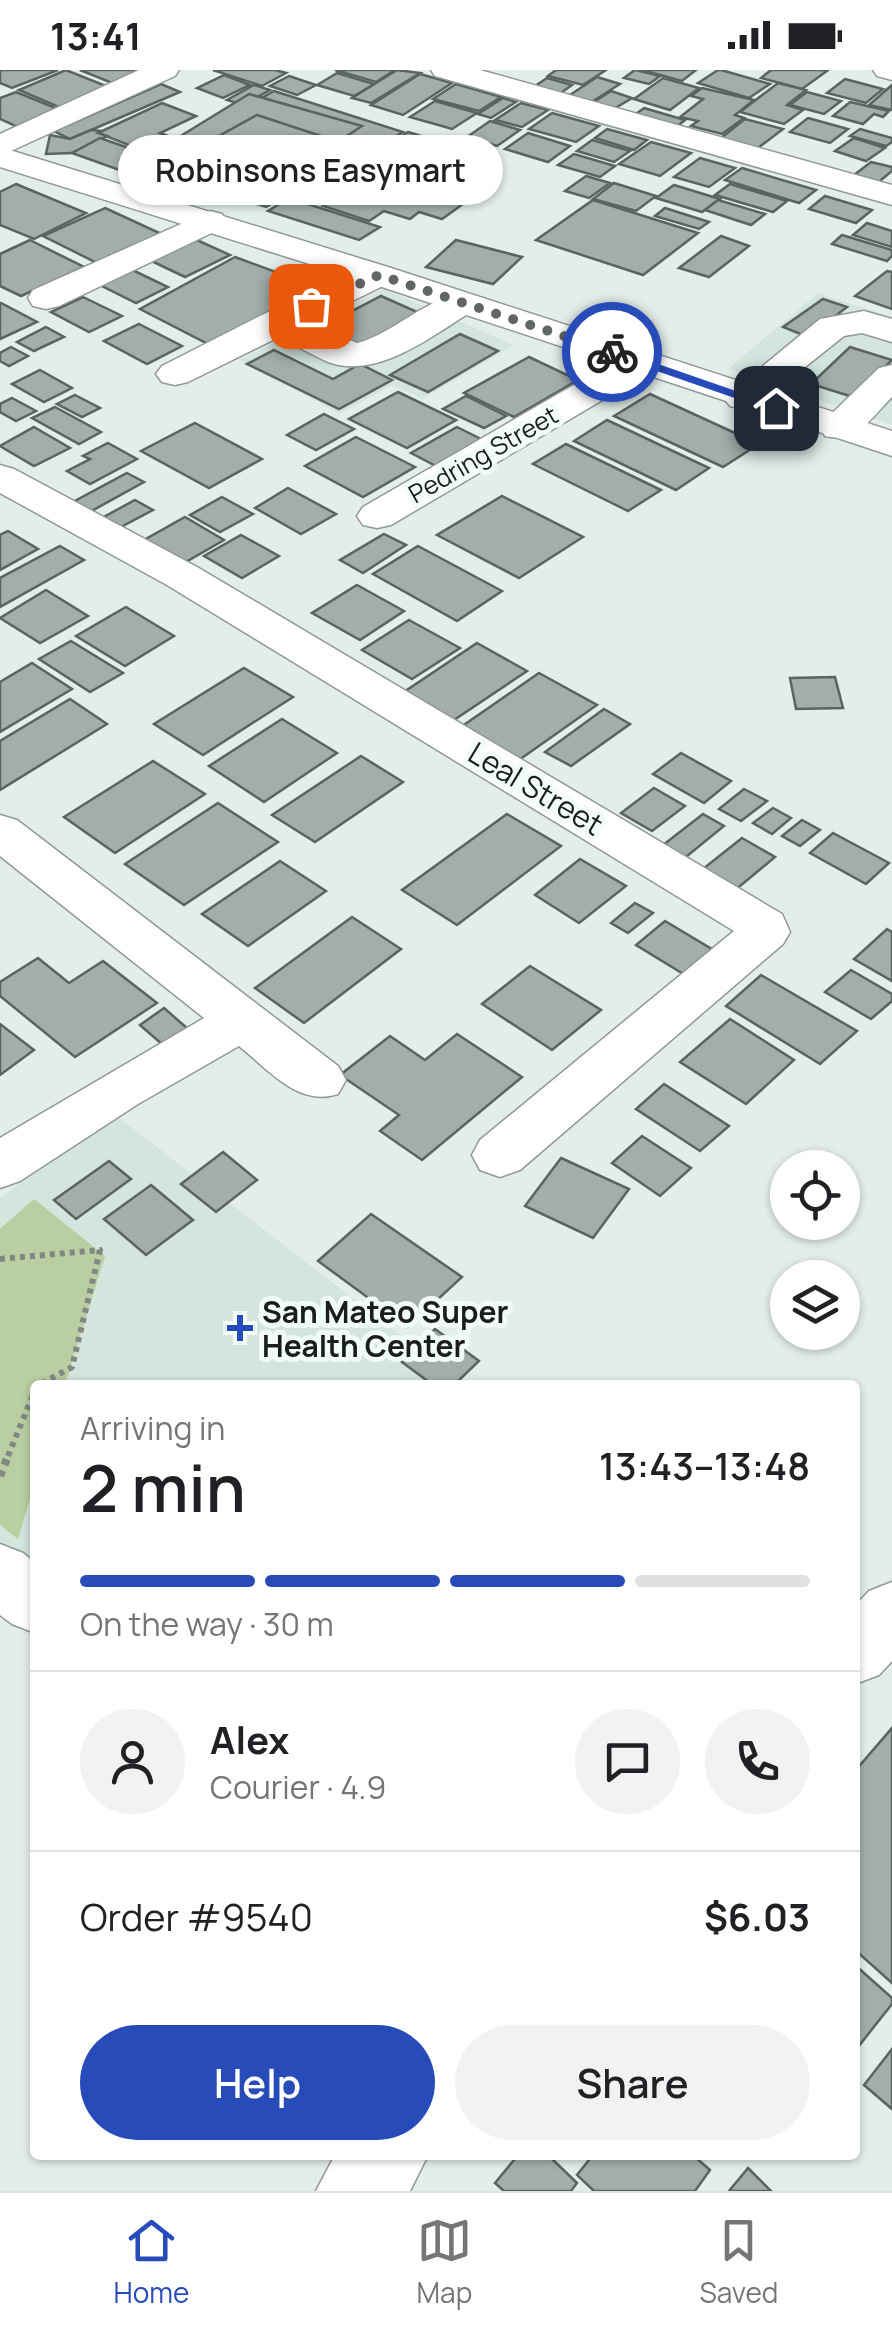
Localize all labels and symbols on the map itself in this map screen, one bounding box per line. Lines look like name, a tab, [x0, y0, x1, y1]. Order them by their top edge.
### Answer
callout: Robinsons Easymart	[119, 136, 504, 206]
pin	[269, 264, 354, 349]
courier	[562, 302, 662, 402]
pin	[734, 366, 819, 451]
street label: Pedring Street	[402, 397, 564, 511]
street label: Leal Street	[461, 732, 611, 844]
place label: San Mateo Super Health Center	[262, 1291, 508, 1366]
marker: San Mateo Super Health Center	[227, 1315, 253, 1341]

